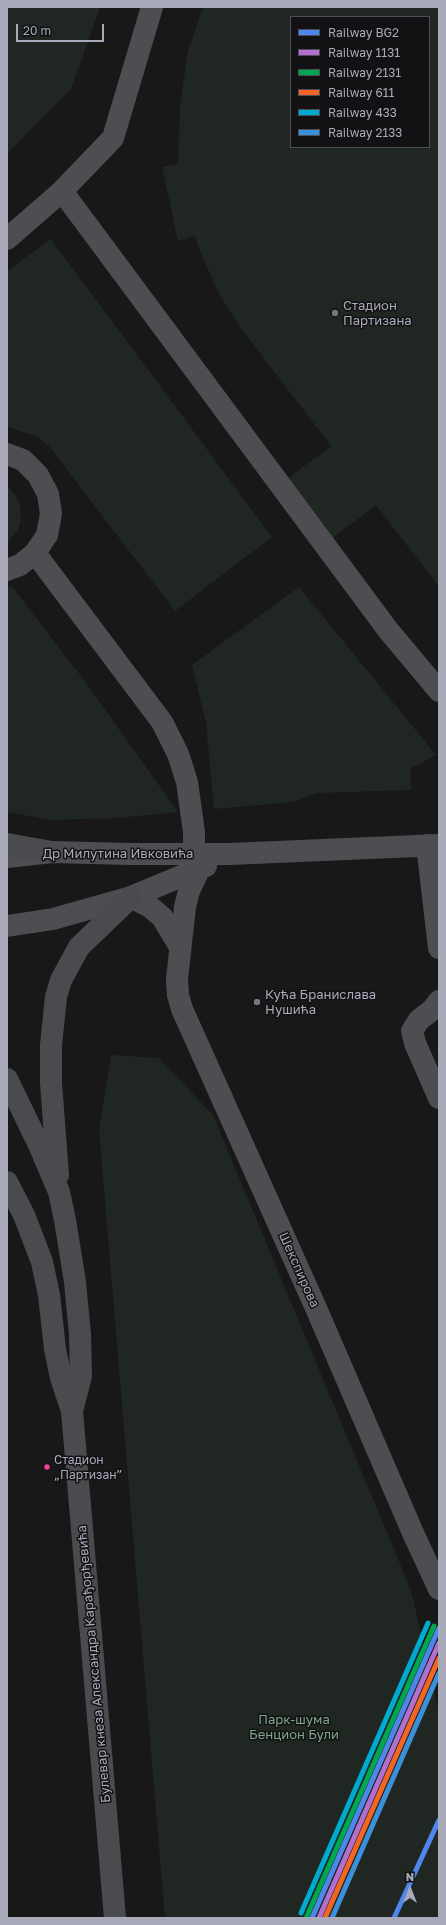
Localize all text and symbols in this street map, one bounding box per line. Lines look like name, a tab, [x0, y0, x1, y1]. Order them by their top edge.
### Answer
scale bar	[18, 16, 106, 42]
legend	[290, 16, 430, 148]
text: 20 m	[23, 23, 51, 38]
text: Railway BG2	[328, 25, 399, 40]
text: Railway 1131	[328, 45, 400, 60]
text: Railway 2131	[328, 65, 401, 80]
text: Railway 611	[328, 85, 394, 100]
text: Railway 433	[328, 105, 397, 120]
text: Railway 2133	[328, 125, 402, 140]
place label: Стадион Партизана	[343, 298, 412, 329]
marker: Стадион Партизана	[330, 308, 340, 318]
street label: Др Милутина Ивковића	[43, 846, 193, 862]
place label: Кућа Бранислава Нушића	[265, 987, 376, 1018]
marker: Кућа Бранислава Нушића	[252, 997, 262, 1007]
street label: Шекспирова	[275, 1230, 323, 1310]
place label: Стадион „Партизан”	[54, 1453, 122, 1481]
marker: Стадион „Партизан”	[42, 1462, 52, 1472]
street label: Булевар кнеза Александра Карађорђевића	[74, 1525, 114, 1803]
park label: Парк-шума Бенцион Були	[249, 1712, 339, 1743]
north arrow	[390, 1869, 430, 1909]
text: N	[406, 1870, 414, 1883]

